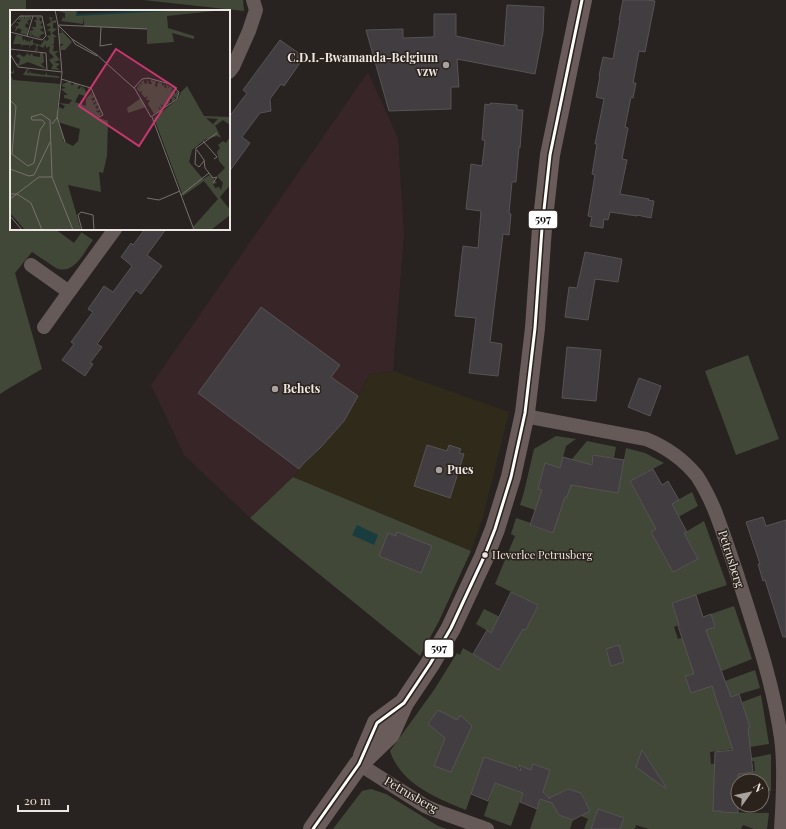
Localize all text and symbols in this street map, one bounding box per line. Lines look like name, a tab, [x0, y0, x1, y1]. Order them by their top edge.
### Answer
inset map	[10, 10, 230, 230]
place label: C.D.I.-Bwamanda-Belgium vzw	[287, 49, 439, 79]
marker: C.D.I.-Bwamanda-Belgium vzw	[441, 60, 451, 70]
line badge: 597	[528, 210, 558, 229]
text: 597	[535, 211, 551, 226]
place label: Behets	[283, 380, 321, 396]
marker: Behets	[270, 384, 280, 394]
place label: Pues	[447, 461, 474, 477]
marker: Pues	[434, 465, 444, 475]
street label: Petrusberg	[715, 528, 749, 590]
place label: Heverlee Petrusberg	[492, 547, 593, 562]
marker: Heverlee Petrusberg	[480, 550, 490, 560]
line badge: 597	[424, 639, 454, 658]
text: 597	[431, 640, 447, 655]
street label: Petrusberg	[382, 772, 442, 816]
north arrow	[730, 773, 770, 813]
text: N	[750, 780, 767, 795]
scale bar	[18, 787, 68, 813]
text: 20 m	[24, 792, 51, 808]

